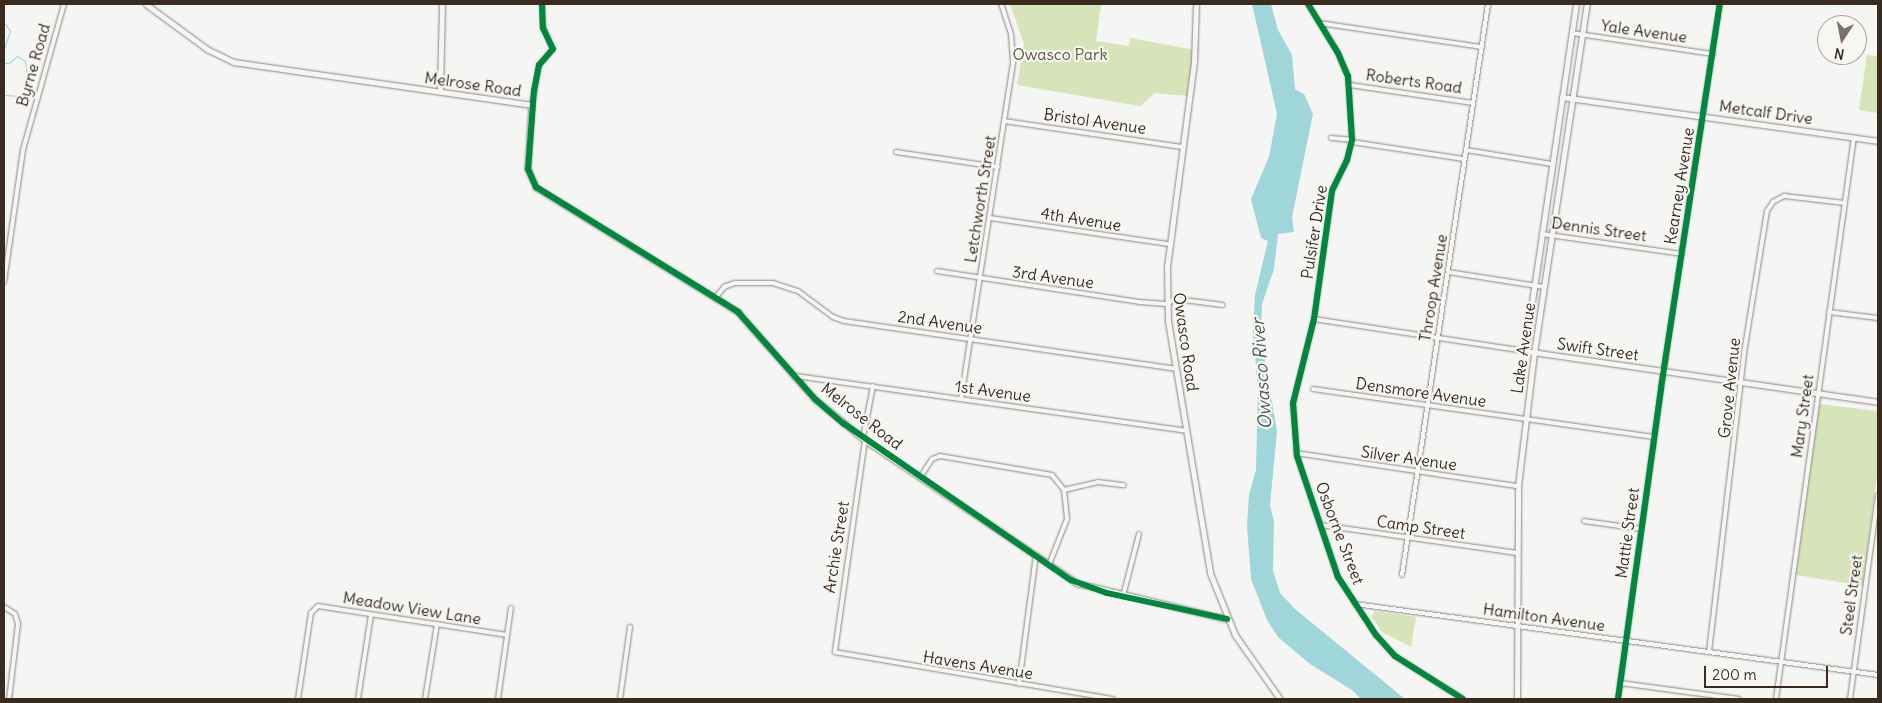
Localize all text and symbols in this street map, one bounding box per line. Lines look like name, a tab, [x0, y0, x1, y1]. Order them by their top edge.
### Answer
street label: Yale Avenue	[1600, 15, 1688, 47]
north arrow	[1817, 15, 1867, 65]
street label: Byrne Road	[12, 21, 54, 109]
park label: Owasco Park	[1012, 44, 1108, 64]
text: N	[1833, 44, 1846, 64]
street label: Roberts Road	[1365, 65, 1463, 97]
street label: Melrose Road	[423, 68, 523, 100]
street label: Metcalf Drive	[1718, 96, 1814, 128]
street label: Bristol Avenue	[1043, 104, 1147, 138]
street label: Kearney Avenue	[1660, 126, 1698, 246]
street label: Letchworth Street	[960, 134, 1000, 264]
street label: Pulsifer Drive	[1297, 184, 1331, 280]
street label: 4th Avenue	[1039, 203, 1123, 235]
street label: Dennis Street	[1550, 213, 1648, 245]
street label: Throop Avenue	[1415, 233, 1451, 343]
street label: 3rd Avenue	[1011, 262, 1095, 292]
street label: Owasco Road	[1170, 291, 1202, 393]
street label: Lake Avenue	[1507, 301, 1539, 395]
street label: 2nd Avenue	[897, 307, 983, 337]
water label: Owasco River	[1247, 318, 1277, 430]
street label: Swift Street	[1556, 334, 1640, 364]
street label: Grove Avenue	[1714, 337, 1744, 439]
street label: Densmore Avenue	[1354, 373, 1488, 411]
street label: Mary Street	[1787, 373, 1817, 459]
street label: 1st Avenue	[954, 376, 1032, 406]
street label: Melrose Road	[818, 378, 906, 454]
street label: Silver Avenue	[1360, 442, 1458, 474]
street label: Osborne Street	[1312, 479, 1368, 587]
street label: Mattie Street	[1611, 486, 1643, 580]
street label: Archie Street	[819, 500, 853, 594]
street label: Camp Street	[1375, 511, 1467, 543]
street label: Steel Street	[1836, 553, 1866, 637]
street label: Meadow View Lane	[342, 588, 482, 628]
street label: Hamilton Avenue	[1482, 599, 1606, 635]
street label: Havens Avenue	[922, 647, 1034, 683]
scale bar	[1707, 656, 1831, 688]
text: 200 m	[1712, 665, 1757, 684]

